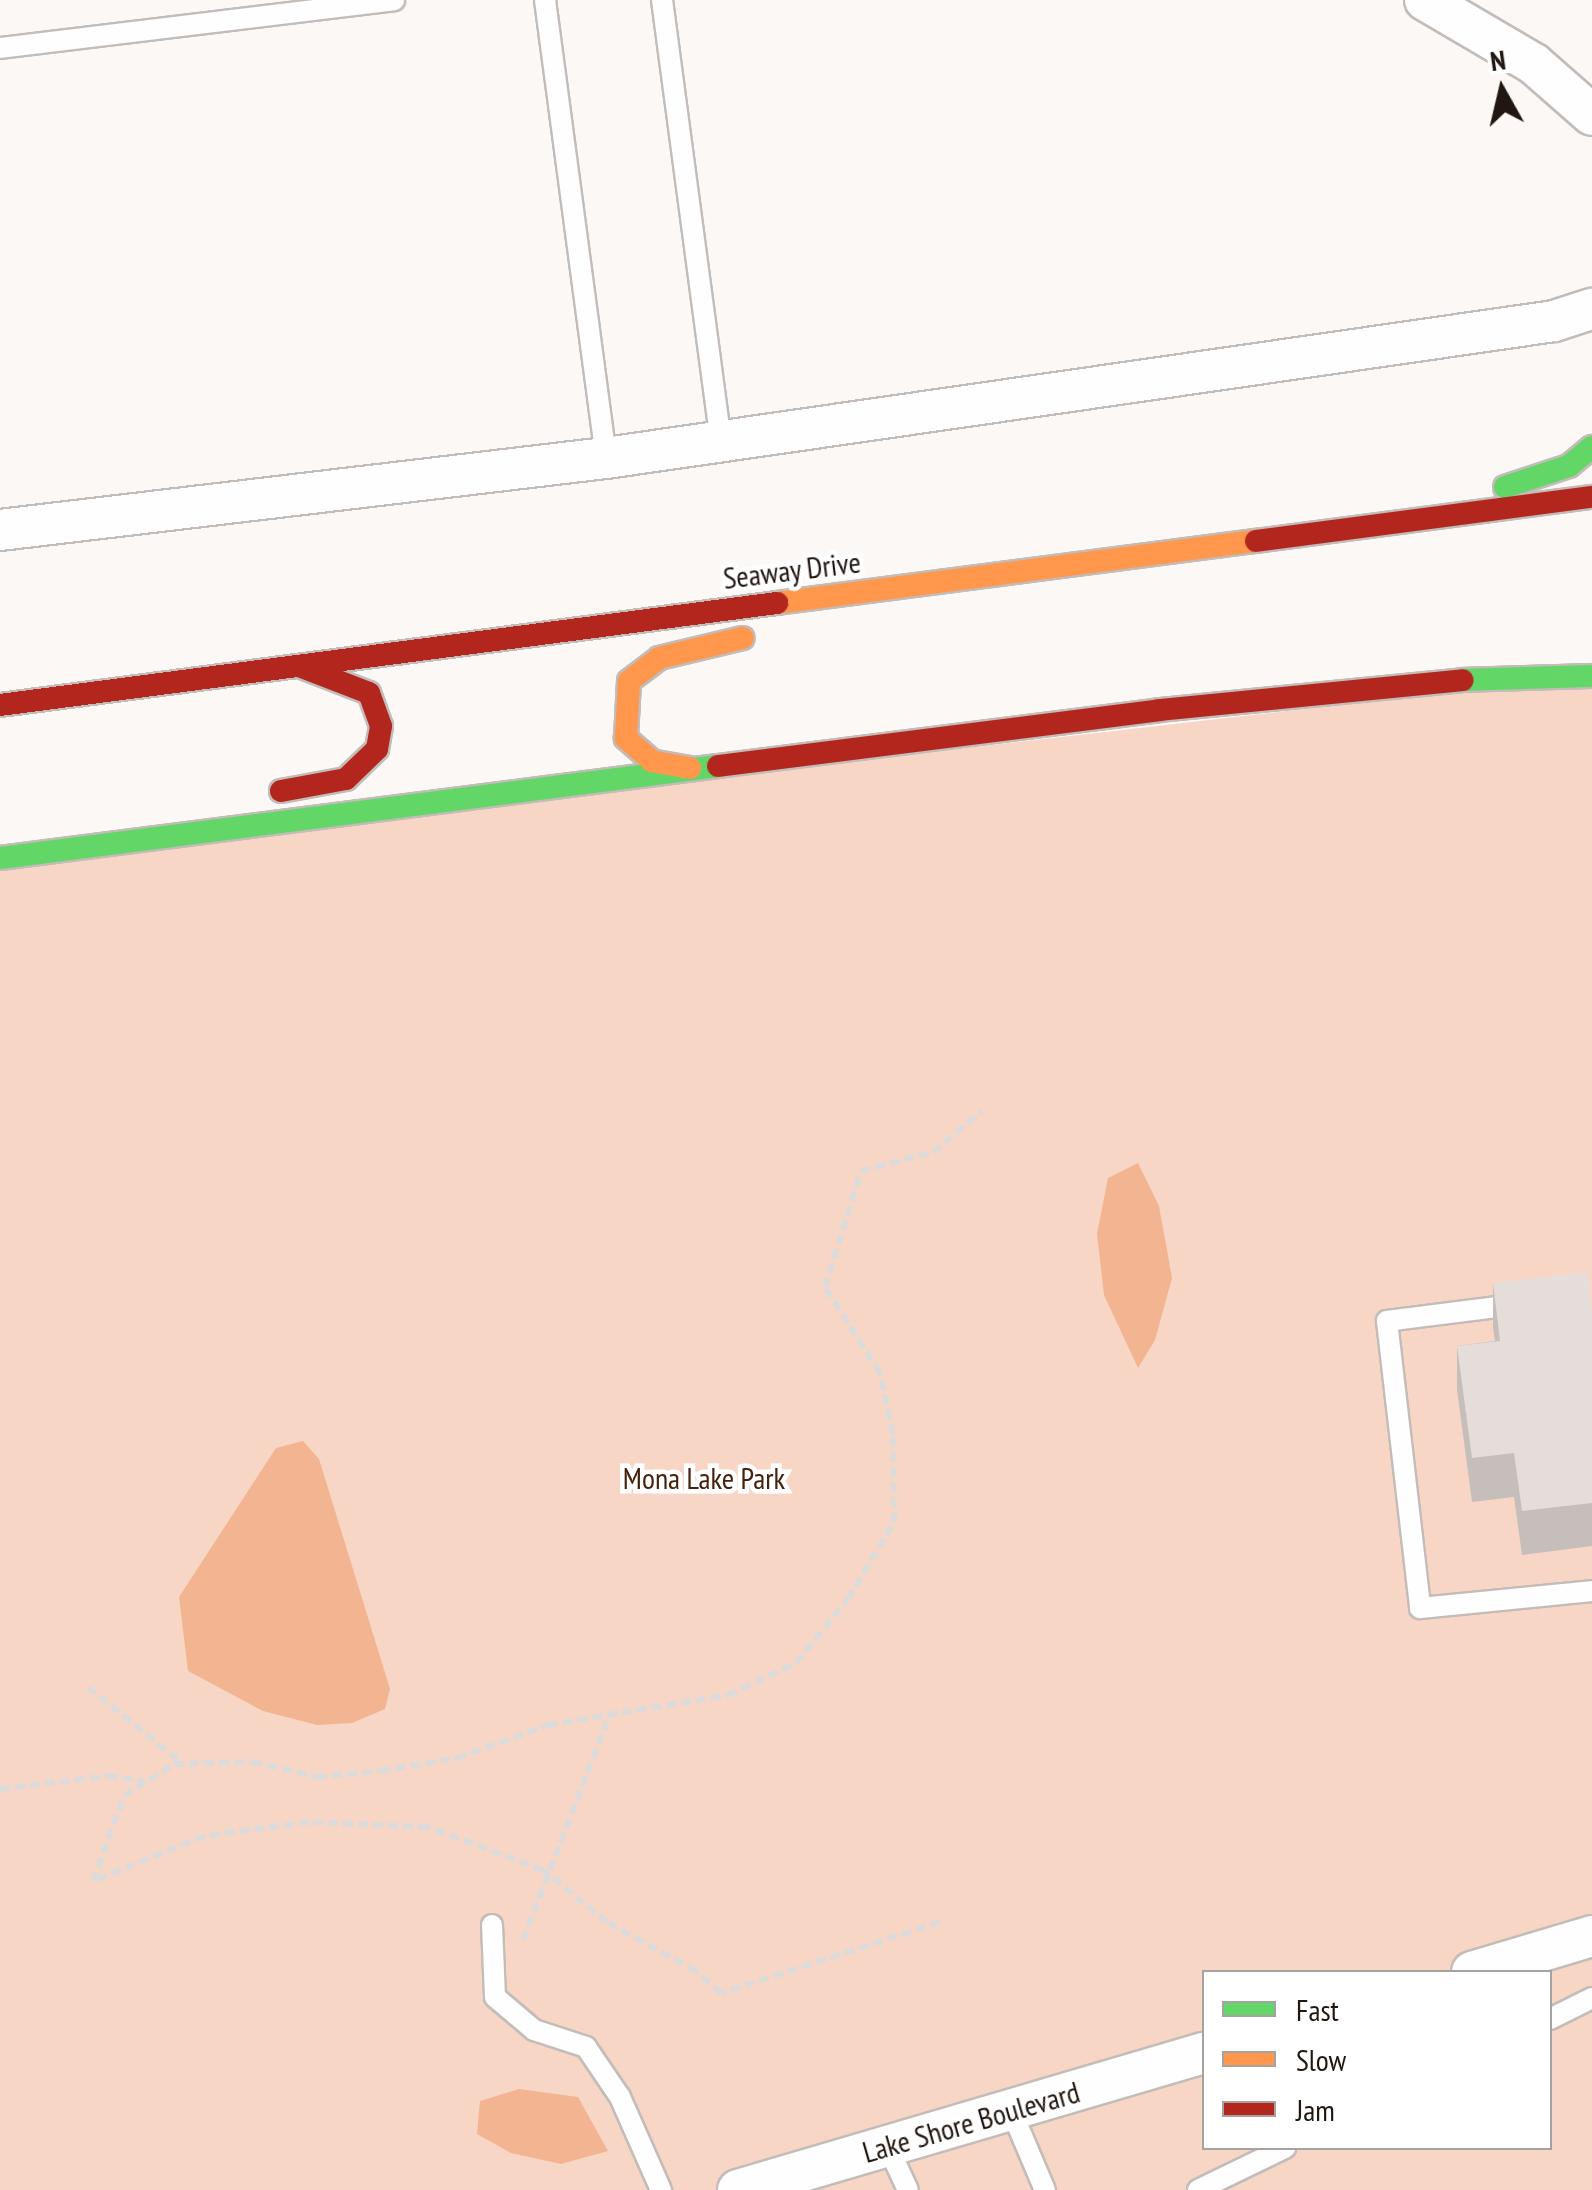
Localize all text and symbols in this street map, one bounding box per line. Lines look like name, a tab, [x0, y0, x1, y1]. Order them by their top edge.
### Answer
north arrow	[1452, 40, 1552, 140]
text: N	[1488, 40, 1508, 79]
street label: Seaway Drive	[721, 544, 863, 596]
park label: Mona Lake Park	[623, 1460, 785, 1496]
legend	[1202, 1970, 1552, 2150]
text: Fast	[1296, 1990, 1339, 2029]
text: Slow	[1296, 2040, 1346, 2079]
street label: Lake Shore Boulevard	[858, 2074, 1084, 2170]
text: Jam	[1296, 2090, 1335, 2129]

